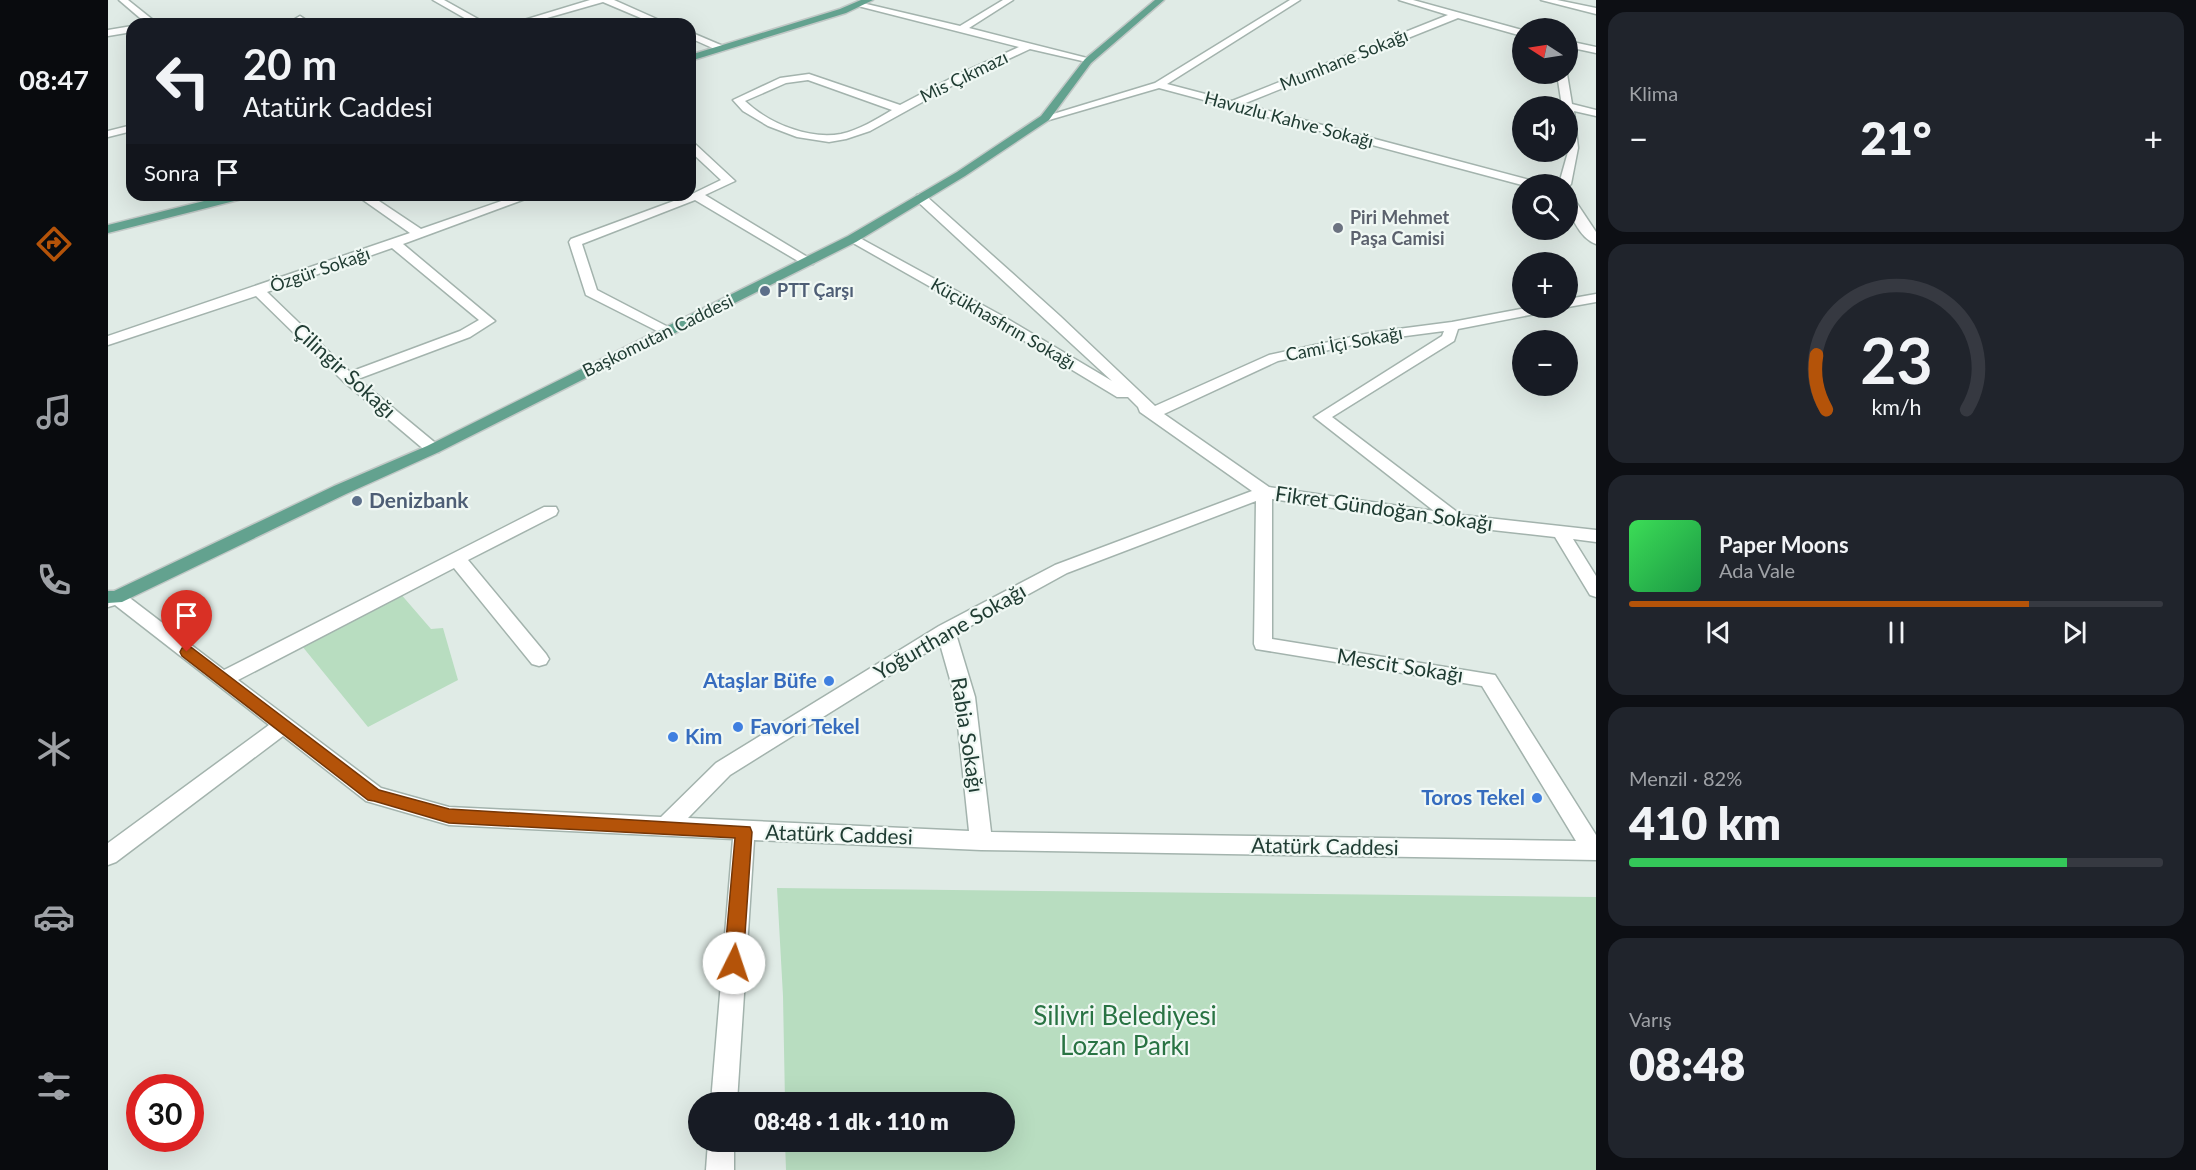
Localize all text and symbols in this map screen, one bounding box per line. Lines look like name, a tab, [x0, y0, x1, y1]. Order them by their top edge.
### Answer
north arrow	[1512, 18, 1578, 84]
map controls	[1512, 18, 1578, 396]
street label: Mumhane Sokağı	[1276, 23, 1411, 95]
text: 20 m	[243, 39, 337, 89]
icon: left	[144, 42, 222, 120]
street label: Mis Çıkmazı	[916, 45, 1011, 107]
text: 08:47	[19, 63, 89, 96]
text: Klima	[1629, 81, 1678, 105]
street label: Havuzlu Kahve Sokağı	[1202, 86, 1376, 152]
text: Atatürk Caddesi	[243, 90, 433, 123]
button: sound	[1512, 96, 1578, 162]
text: 21°	[1861, 111, 1931, 165]
text: −	[1629, 118, 1648, 158]
text: +	[2144, 118, 2163, 158]
icon: arrive	[211, 156, 244, 189]
text: Sonra	[144, 159, 199, 186]
button: search	[1512, 174, 1578, 240]
place label: Piri Mehmet Paşa Camisi	[1350, 206, 1449, 249]
marker: Piri Mehmet Paşa Camisi	[1331, 221, 1345, 235]
icon: directions	[33, 223, 75, 265]
street label: Özgür Sokağı	[267, 242, 373, 296]
button: +	[1512, 252, 1578, 318]
street label: Küçükhasfırın Sokağı	[927, 273, 1080, 374]
place label: PTT Çarşı	[777, 279, 854, 301]
marker: PTT Çarşı	[758, 284, 772, 298]
street label: Başkomutan Caddesi	[579, 289, 736, 381]
street label: Çilingir Sokağı	[288, 317, 402, 423]
street label: Cami İçi Sokağı	[1283, 321, 1404, 365]
text: 23	[1860, 323, 1932, 398]
button: −	[1512, 330, 1578, 396]
icon: music	[33, 391, 75, 433]
text: km/h	[1871, 395, 1921, 421]
street label: Fikret Gündoğan Sokağı	[1274, 480, 1495, 535]
place label: Denizbank	[369, 487, 469, 512]
marker: Denizbank	[350, 494, 364, 508]
text: Paper Moons	[1719, 531, 1849, 558]
text: Ada Vale	[1719, 558, 1795, 582]
icon: phone	[33, 559, 75, 601]
street label: Yoğurthane Sokağı	[869, 577, 1030, 684]
pin	[161, 590, 212, 652]
icon: arrive	[170, 599, 203, 632]
icon: previous	[1702, 616, 1735, 649]
icon: pause	[1880, 616, 1913, 649]
icon: next	[2058, 616, 2091, 649]
street label: Mescit Sokağı	[1335, 642, 1465, 687]
place label: Ataşlar Büfe	[702, 667, 817, 692]
marker: Ataşlar Büfe	[822, 674, 836, 688]
street label: Rabia Sokağı	[947, 675, 990, 794]
place label: Favori Tekel	[750, 713, 860, 738]
marker: Favori Tekel	[731, 720, 745, 734]
place label: Kim	[685, 723, 722, 748]
icon: climate	[33, 728, 75, 770]
marker: Kim	[666, 730, 680, 744]
text: Menzil · 82%	[1629, 766, 1742, 790]
place label: Toros Tekel	[1421, 784, 1525, 809]
marker: Toros Tekel	[1530, 791, 1544, 805]
text: 410 km	[1629, 796, 1781, 850]
street label: Atatürk Caddesi	[765, 818, 913, 849]
street label: Atatürk Caddesi	[1251, 832, 1399, 859]
icon: car	[33, 896, 75, 938]
position arrow	[702, 931, 766, 995]
park label: Silivri Belediyesi Lozan Parkı	[1033, 999, 1217, 1061]
text: Varış	[1629, 1007, 1672, 1031]
text: 08:48	[1629, 1037, 1745, 1091]
icon: filters	[33, 1065, 75, 1107]
speed limit sign: 30	[126, 1074, 204, 1152]
text: 08:48 · 1 dk · 110 m	[754, 1108, 949, 1135]

